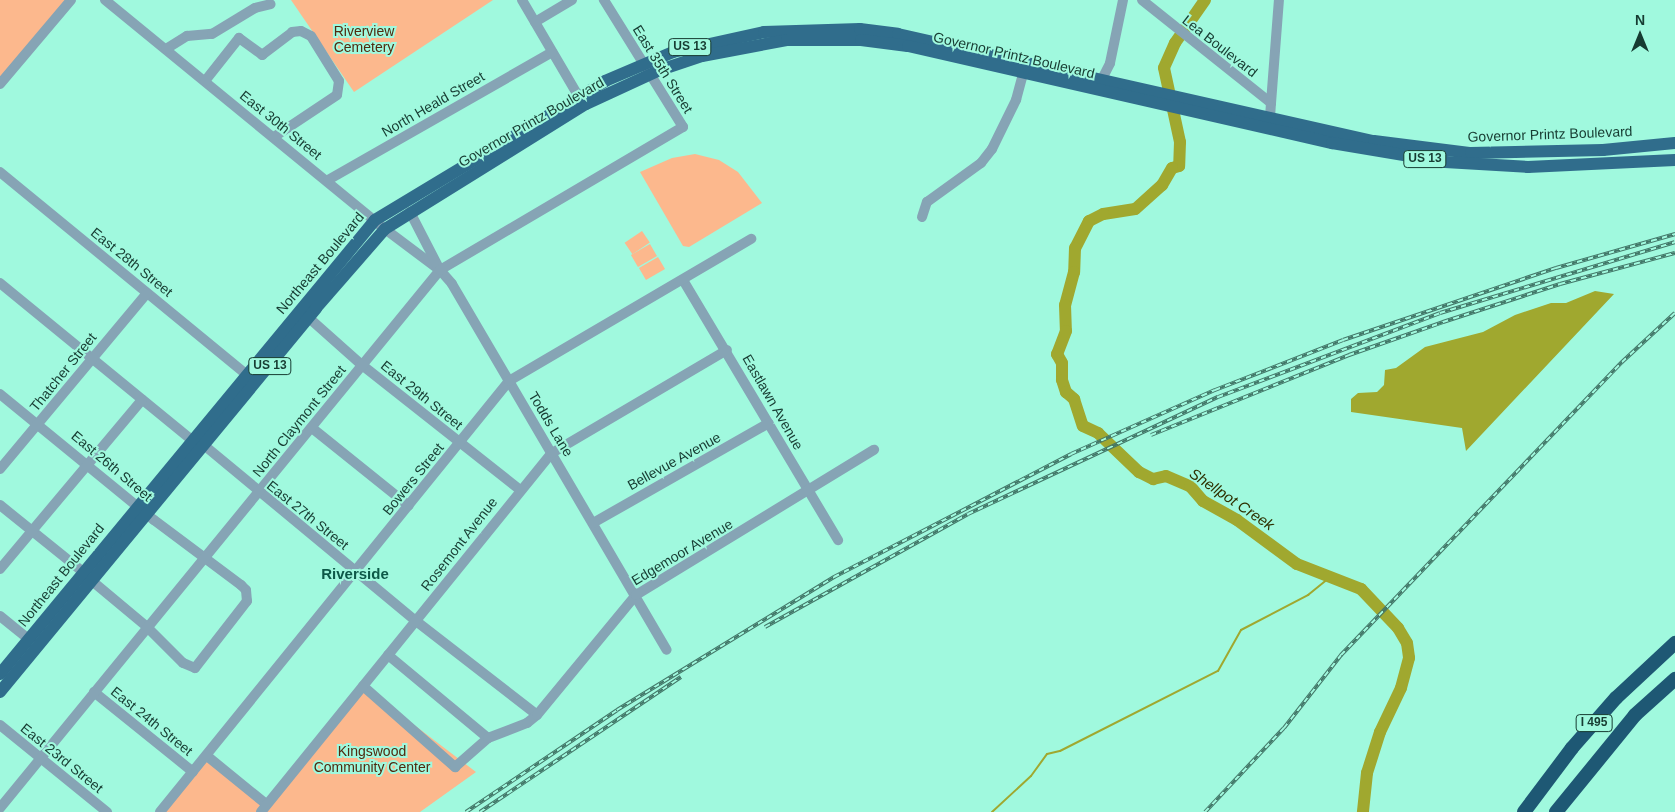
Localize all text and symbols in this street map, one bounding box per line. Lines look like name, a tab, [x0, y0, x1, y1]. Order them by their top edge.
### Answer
north arrow	[1615, 10, 1665, 60]
street label: Lea Boulevard	[1179, 12, 1261, 80]
text: N	[1635, 12, 1645, 28]
street label: East 35th Street	[629, 22, 697, 116]
park label: Riverview Cemetery	[334, 23, 394, 56]
street label: Governor Printz Boulevard	[932, 28, 1096, 82]
road number: US 13	[668, 38, 712, 56]
street label: North Heald Street	[379, 68, 487, 140]
street label: Governor Printz Boulevard	[455, 73, 607, 171]
street label: East 30th Street	[237, 87, 325, 163]
street label: Governor Printz Boulevard	[1467, 123, 1633, 145]
road number: US 13	[1402, 150, 1448, 168]
street label: Northeast Boulevard	[273, 209, 367, 317]
street label: East 28th Street	[88, 224, 176, 300]
street label: Thatcher Street	[26, 329, 100, 415]
street label: Eastlawn Avenue	[739, 351, 807, 453]
road number: US 13	[248, 356, 292, 376]
street label: East 29th Street	[378, 357, 466, 433]
street label: North Claymont Street	[249, 362, 349, 480]
street label: Todds Lane	[525, 389, 577, 459]
street label: East 26th Street	[68, 427, 156, 505]
street label: Bellevue Avenue	[624, 428, 724, 494]
street label: Bowers Street	[379, 440, 447, 518]
water label: Shellpot Creek	[1186, 464, 1278, 534]
street label: East 27th Street	[264, 477, 352, 553]
street label: Rosemont Avenue	[417, 494, 501, 594]
street label: Edgemoor Avenue	[628, 515, 736, 589]
street label: Northeast Boulevard	[14, 520, 108, 630]
district label: Riverside	[321, 565, 389, 583]
street label: East 24th Street	[108, 683, 196, 759]
road number: I 495	[1575, 714, 1613, 732]
street label: East 23rd Street	[17, 720, 107, 796]
park label: Kingswood Community Center	[314, 743, 430, 776]

